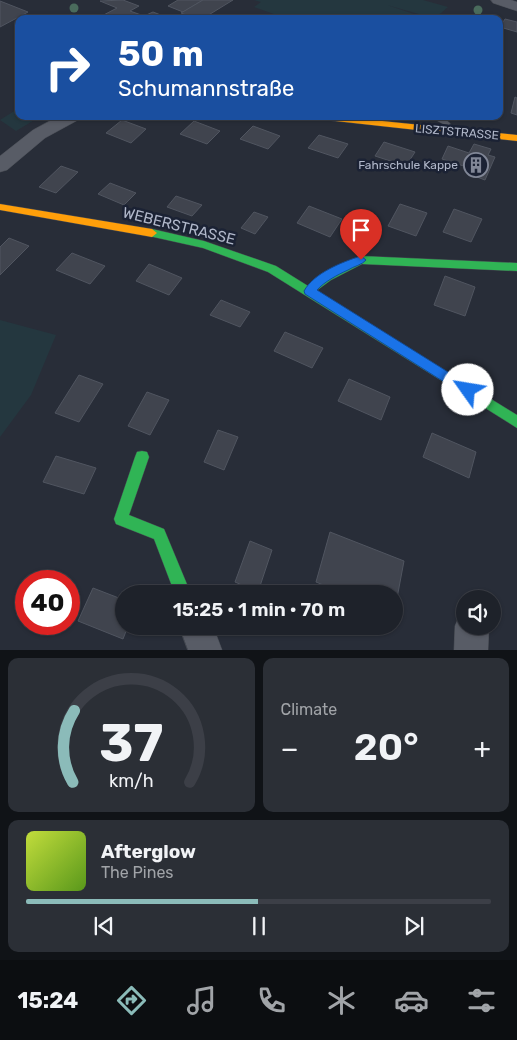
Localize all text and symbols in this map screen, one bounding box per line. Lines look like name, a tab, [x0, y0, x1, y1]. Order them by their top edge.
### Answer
text: 50 m	[118, 33, 204, 75]
icon: right	[35, 35, 100, 100]
text: Schumannstraße	[118, 75, 294, 102]
street label: LISZTSTRASSE	[415, 121, 499, 143]
building icon: Fahrschule Kappe	[463, 152, 489, 178]
place label: Fahrschule Kappe	[358, 158, 458, 172]
street label: WEBERSTRASSE	[121, 203, 237, 249]
pin	[340, 209, 382, 260]
icon: arrive	[347, 216, 375, 244]
position arrow	[441, 363, 493, 415]
speed limit sign: 40	[15, 570, 80, 635]
map controls	[456, 590, 501, 635]
button: sound	[456, 590, 501, 635]
text: 15:25 · 1 min · 70 m	[173, 598, 345, 621]
text: Climate	[281, 700, 337, 719]
text: 37	[99, 712, 163, 774]
text: 20°	[354, 724, 419, 770]
text: −	[281, 732, 299, 765]
text: +	[474, 732, 491, 765]
text: km/h	[109, 770, 154, 791]
text: Afterglow	[101, 840, 196, 863]
text: The Pines	[101, 863, 174, 882]
icon: previous	[90, 912, 118, 940]
icon: pause	[245, 912, 273, 940]
icon: next	[400, 912, 428, 940]
icon: directions	[114, 983, 149, 1018]
icon: music	[184, 983, 219, 1018]
icon: phone	[254, 983, 289, 1018]
icon: climate	[324, 983, 359, 1018]
icon: car	[394, 983, 429, 1018]
icon: filters	[464, 983, 499, 1018]
text: 15:24	[18, 987, 78, 1014]

